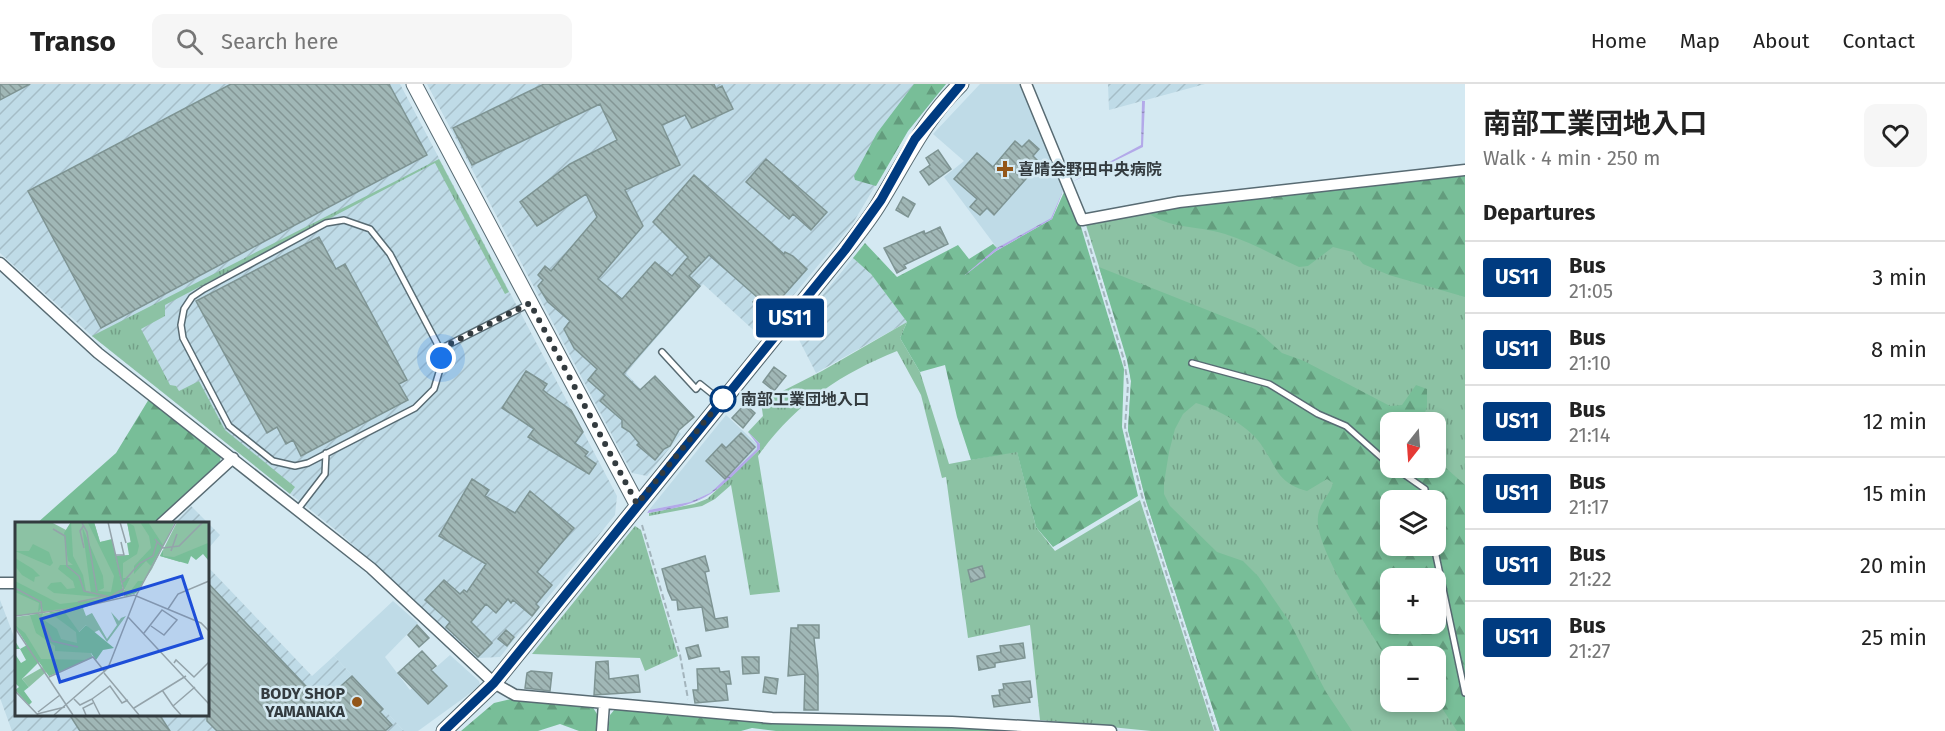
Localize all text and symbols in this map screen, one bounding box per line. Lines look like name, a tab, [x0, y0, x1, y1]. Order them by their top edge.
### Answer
search box	[152, 14, 572, 68]
text: Transo	[30, 25, 116, 58]
icon: search	[173, 25, 206, 58]
text: Search here	[221, 28, 338, 55]
text: Home	[1591, 28, 1647, 54]
text: Map	[1680, 28, 1720, 54]
text: About	[1753, 28, 1810, 54]
text: Contact	[1843, 28, 1915, 54]
button: heart	[1864, 104, 1927, 167]
text: 南部工業団地入口	[1483, 107, 1707, 140]
text: Walk · 4 min · 250 m	[1483, 146, 1660, 170]
marker: 喜晴会野田中央病院	[996, 160, 1014, 178]
place label: 喜晴会野田中央病院	[1018, 160, 1162, 179]
text: Departures	[1483, 199, 1595, 226]
text: Bus	[1569, 252, 1606, 279]
text: US11	[1495, 264, 1539, 290]
text: 3 min	[1872, 264, 1927, 291]
text: 21:05	[1569, 279, 1613, 303]
line badge: US11	[748, 298, 832, 338]
text: US11	[768, 305, 812, 331]
text: Bus	[1569, 324, 1606, 351]
text: US11	[1495, 336, 1539, 362]
text: 8 min	[1871, 336, 1927, 363]
your location	[426, 343, 456, 373]
text: 21:10	[1569, 351, 1611, 375]
marker: 南部工業団地入口	[710, 386, 736, 412]
place label: 南部工業団地入口	[741, 390, 869, 409]
text: Bus	[1569, 396, 1606, 423]
text: US11	[1495, 408, 1539, 434]
text: 12 min	[1863, 408, 1927, 435]
north arrow	[1380, 412, 1446, 478]
map controls	[1380, 412, 1446, 712]
text: 21:14	[1569, 423, 1610, 447]
text: Bus	[1569, 468, 1606, 495]
text: US11	[1495, 480, 1539, 506]
text: 15 min	[1863, 480, 1927, 507]
button: layers	[1380, 490, 1446, 556]
text: 21:17	[1569, 495, 1609, 519]
inset map	[15, 522, 208, 716]
text: Bus	[1569, 540, 1606, 567]
text: US11	[1495, 552, 1539, 578]
text: 20 min	[1860, 552, 1927, 579]
text: 21:22	[1569, 567, 1612, 591]
button: +	[1380, 568, 1446, 634]
text: Bus	[1569, 612, 1606, 639]
text: US11	[1495, 624, 1539, 650]
text: 25 min	[1861, 624, 1927, 651]
text: 21:27	[1569, 639, 1610, 663]
button: −	[1380, 646, 1446, 712]
place label: BODY SHOP YAMANAKA	[260, 684, 346, 721]
marker: BODY SHOP YAMANAKA	[350, 695, 364, 709]

